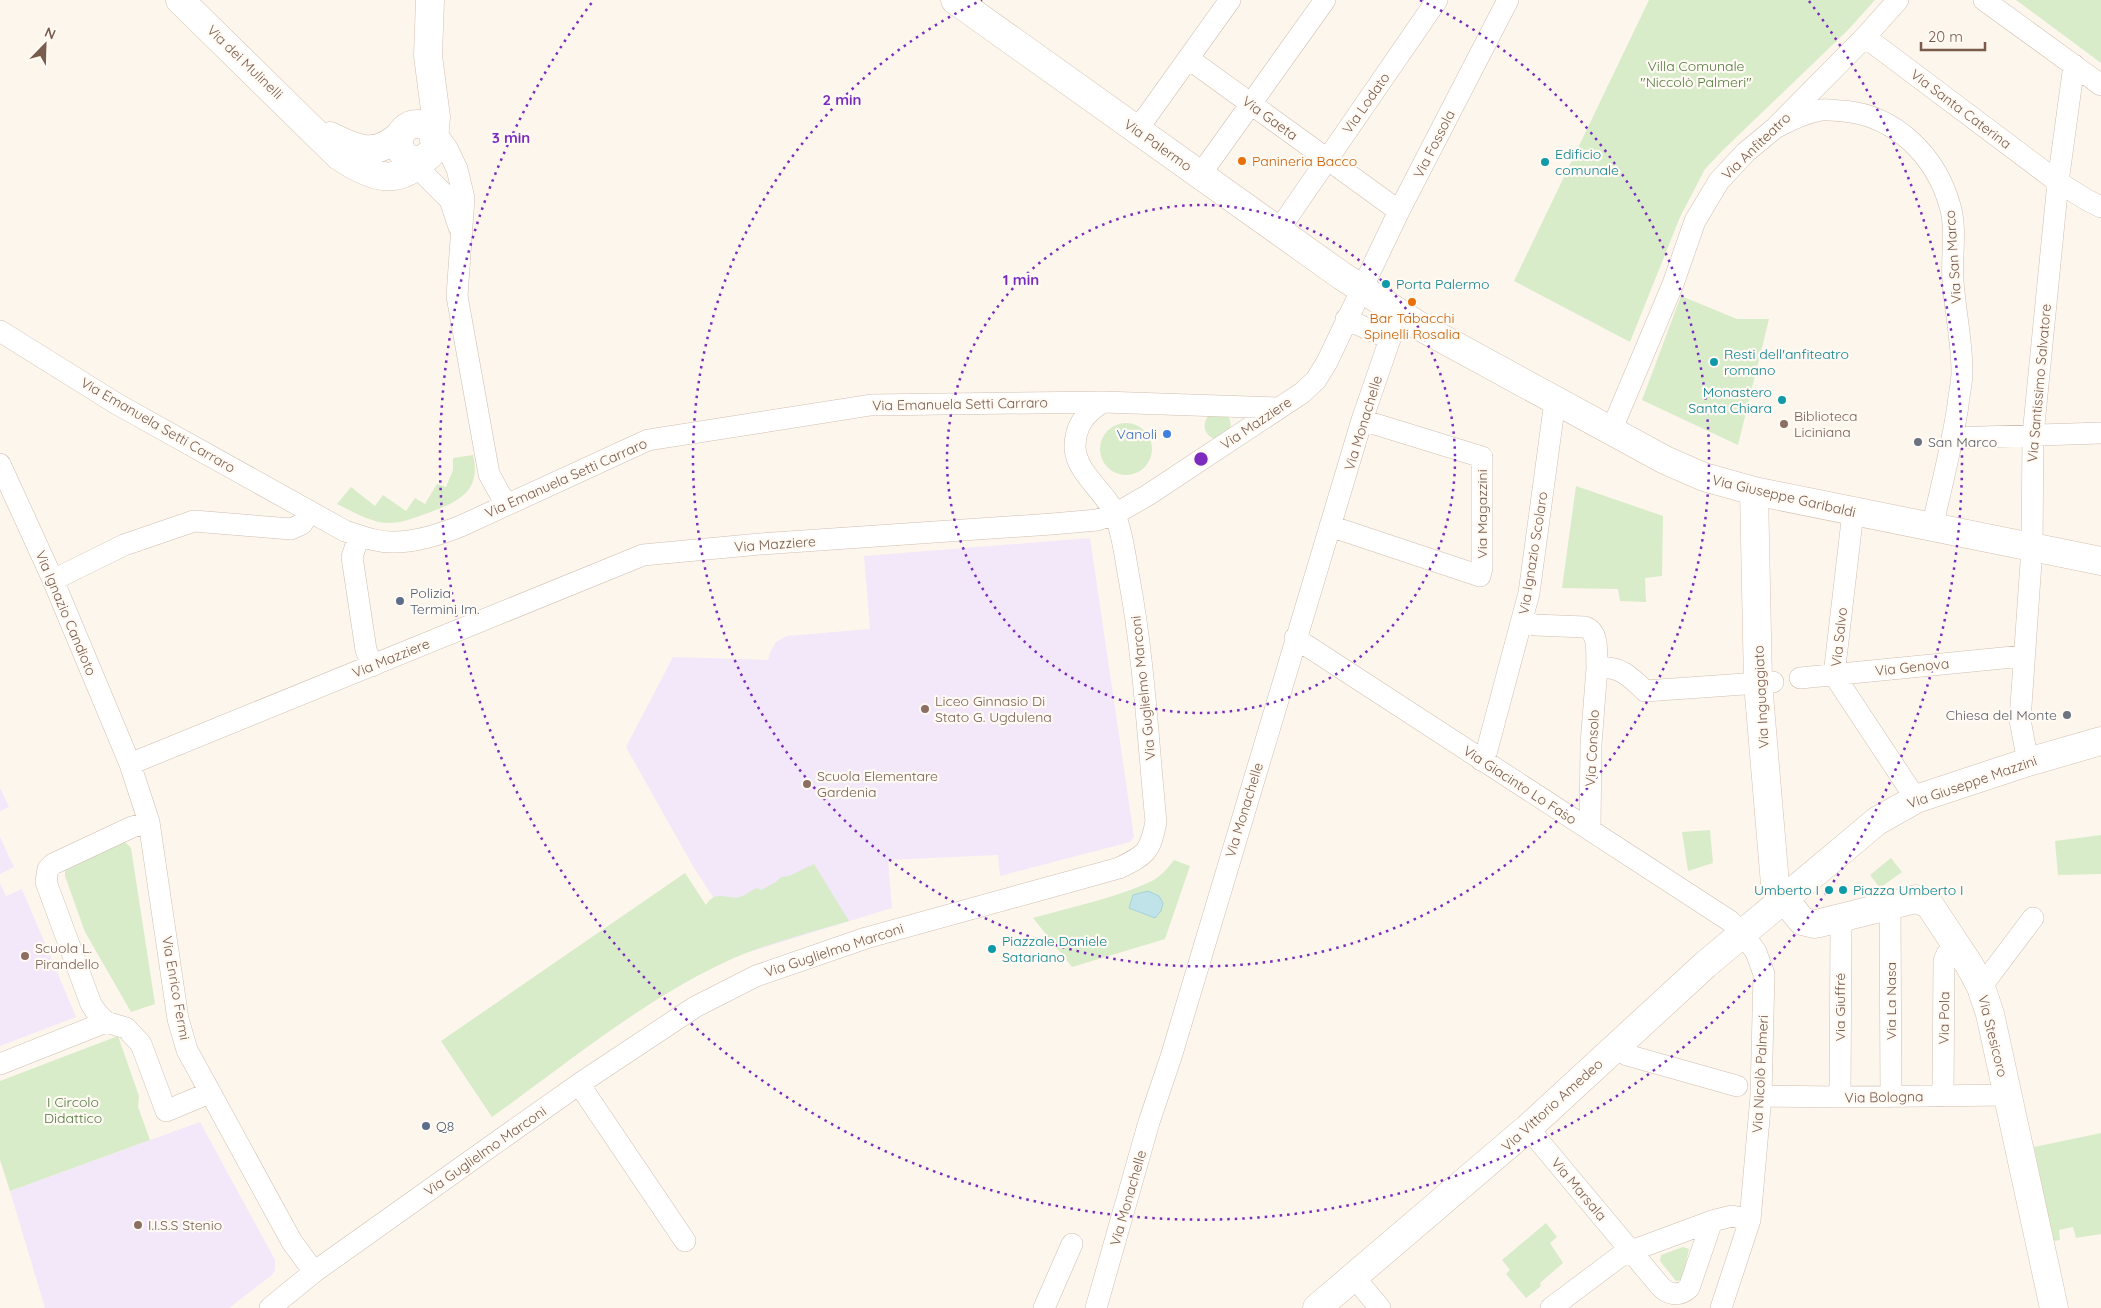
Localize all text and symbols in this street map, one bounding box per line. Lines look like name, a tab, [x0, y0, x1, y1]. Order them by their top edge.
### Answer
north arrow	[20, 20, 70, 70]
scale bar	[1921, 20, 1985, 52]
street label: Via dei Mulinelli	[203, 21, 287, 103]
text: N	[42, 23, 58, 43]
text: 20 m	[1928, 27, 1963, 46]
park label: Villa Comunale "Niccolò Palmeri"	[1640, 57, 1752, 91]
street label: Via Santa Caterina	[1907, 65, 2015, 153]
street label: Via Lodato	[1338, 69, 1394, 137]
text: 2 min	[822, 90, 862, 109]
street label: Via Gaeta	[1239, 92, 1301, 144]
street label: Via Fossola	[1409, 107, 1459, 181]
street label: Via Anfiteatro	[1718, 109, 1794, 183]
street label: Via Palermo	[1120, 115, 1196, 175]
text: 3 min	[492, 128, 530, 147]
place label: Edificio comunale	[1555, 145, 1619, 179]
place label: Panineria Bacco	[1252, 152, 1357, 170]
marker: Panineria Bacco	[1236, 155, 1248, 167]
marker: Edificio comunale	[1539, 156, 1551, 168]
street label: Via San Marco	[1941, 210, 1965, 304]
text: 1 min	[1003, 270, 1039, 289]
place label: Porta Palermo	[1396, 275, 1489, 293]
marker: Porta Palermo	[1380, 278, 1392, 290]
marker: Bar Tabacchi Spinelli Rosalia	[1406, 296, 1418, 308]
street label: Via Santissimo Salvatore	[2023, 303, 2055, 463]
place label: Bar Tabacchi Spinelli Rosalia	[1364, 309, 1460, 343]
place label: Resti dell'anfiteatro romano	[1724, 345, 1849, 379]
marker: Resti dell'anfiteatro romano	[1708, 356, 1720, 368]
street label: Via Emanuela Setti Carraro	[77, 373, 239, 477]
street label: Via Monachelle	[1340, 373, 1386, 473]
place label: Monastero Santa Chiara	[1688, 383, 1772, 417]
street label: Via Emanuela Setti Carraro	[872, 393, 1048, 415]
street label: Via Mazziere	[1217, 393, 1295, 453]
marker: Monastero Santa Chiara	[1776, 394, 1788, 406]
place label: Biblioteca Liciniana	[1794, 407, 1858, 441]
marker: Biblioteca Liciniana	[1778, 418, 1790, 430]
place label: Vanoli	[1117, 425, 1157, 443]
marker: Vanoli	[1161, 428, 1173, 440]
place label: San Marco	[1928, 433, 1997, 451]
street label: Via Emanuela Setti Carraro	[482, 434, 650, 522]
marker: San Marco	[1912, 436, 1924, 448]
centre of rings	[1192, 450, 1210, 468]
street label: Via Magazzini	[1473, 469, 1491, 559]
street label: Via Giuseppe Garibaldi	[1710, 471, 1858, 521]
street label: Via Ignazio Scolaro	[1514, 490, 1552, 616]
street label: Via Mazziere	[733, 532, 817, 556]
street label: Via Ignazio Candioto	[31, 548, 101, 678]
place label: Polizia Termini Im.	[410, 584, 480, 618]
marker: Polizia Termini Im.	[394, 595, 406, 607]
street label: Via Salvo	[1827, 606, 1851, 668]
street label: Via Guglielmo Marconi	[1126, 615, 1160, 761]
street label: Via Mazziere	[350, 634, 432, 682]
street label: Via Inguaggiato	[1749, 645, 1773, 749]
street label: Via Genova	[1874, 654, 1950, 680]
place label: Liceo Ginnasio Di Stato G. Ugdulena	[935, 692, 1052, 726]
marker: Liceo Ginnasio Di Stato G. Ugdulena	[919, 703, 931, 715]
place label: Chiesa del Monte	[1946, 706, 2057, 724]
street label: Via Consolo	[1581, 709, 1603, 787]
marker: Chiesa del Monte	[2061, 709, 2073, 721]
street label: Via Giacinto Lo Faso	[1460, 742, 1580, 828]
street label: Via Giuseppe Mazzini	[1905, 751, 2039, 813]
street label: Via Monachelle	[1221, 760, 1267, 860]
place label: Scuola Elementare Gardenia	[817, 767, 938, 801]
marker: Scuola Elementare Gardenia	[801, 778, 813, 790]
place label: Umberto I	[1754, 881, 1819, 899]
place label: Piazza Umberto I	[1853, 881, 1964, 899]
marker: Umberto I	[1823, 884, 1835, 896]
marker: Piazza Umberto I	[1837, 884, 1849, 896]
street label: Via Guglielmo Marconi	[762, 919, 906, 981]
place label: Piazzale Daniele Satariano	[1002, 932, 1107, 966]
street label: Via Enrico Fermi	[158, 935, 194, 1041]
place label: Scuola L. Pirandello	[35, 939, 99, 973]
marker: Piazzale Daniele Satariano	[986, 943, 998, 955]
marker: Scuola L. Pirandello	[19, 950, 31, 962]
street label: Via La Nasa	[1882, 962, 1900, 1040]
street label: Via Giuffré	[1831, 973, 1849, 1041]
street label: Via Pola	[1935, 991, 1953, 1045]
street label: Via Stesicoro	[1974, 993, 2012, 1079]
street label: Via Nicolò Palmeri	[1748, 1015, 1772, 1133]
street label: Via Vittorio Amedeo	[1498, 1055, 1606, 1155]
street label: Via Bologna	[1844, 1087, 1924, 1107]
park label: I Circolo Didattico	[44, 1093, 102, 1127]
street label: Via Guglielmo Marconi	[420, 1102, 550, 1200]
place label: Q8	[436, 1117, 454, 1135]
marker: Q8	[420, 1120, 432, 1132]
street label: Via Monachelle	[1106, 1148, 1150, 1248]
street label: Via Marsala	[1547, 1154, 1611, 1224]
place label: I.I.S.S Stenio	[148, 1216, 222, 1234]
marker: I.I.S.S Stenio	[132, 1219, 144, 1231]

